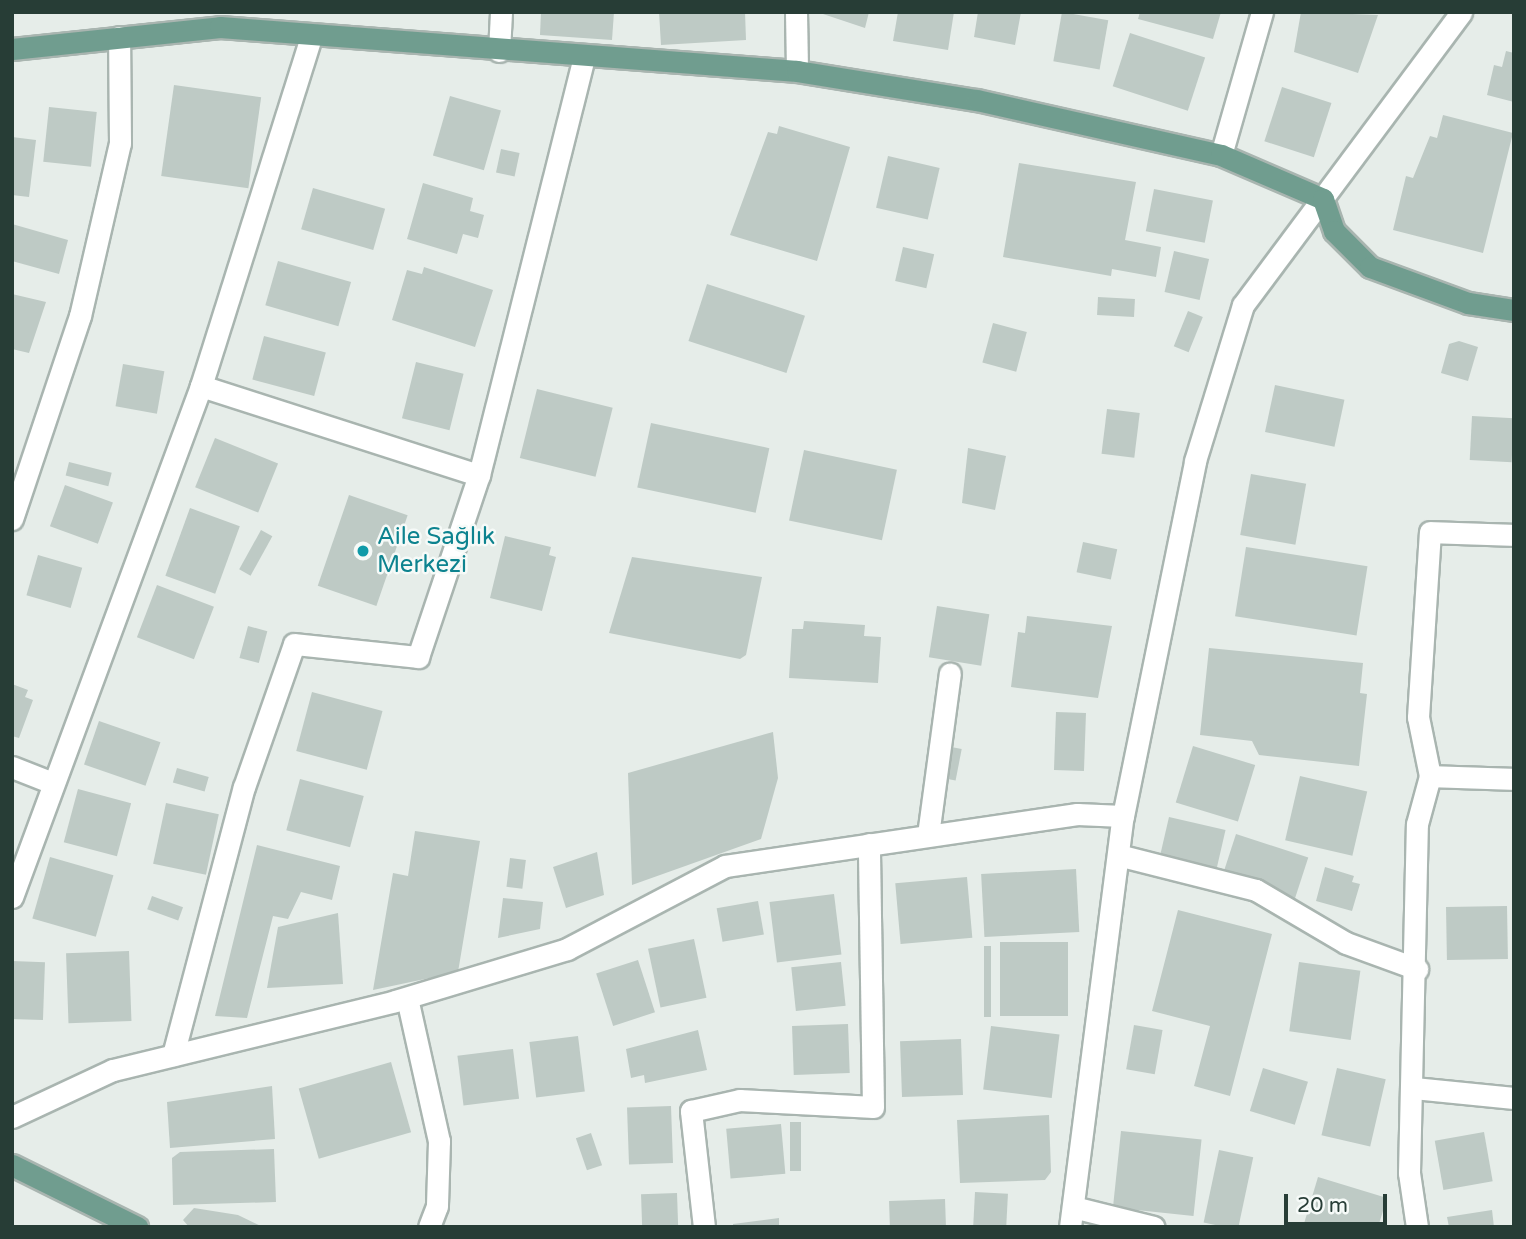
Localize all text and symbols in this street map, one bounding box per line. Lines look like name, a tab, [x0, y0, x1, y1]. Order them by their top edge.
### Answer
place label: Aile Sağlık Merkezi	[377, 523, 495, 579]
marker: Aile Sağlık Merkezi	[355, 543, 371, 559]
scale bar	[1288, 1180, 1391, 1224]
text: 20 m	[1297, 1193, 1348, 1218]

